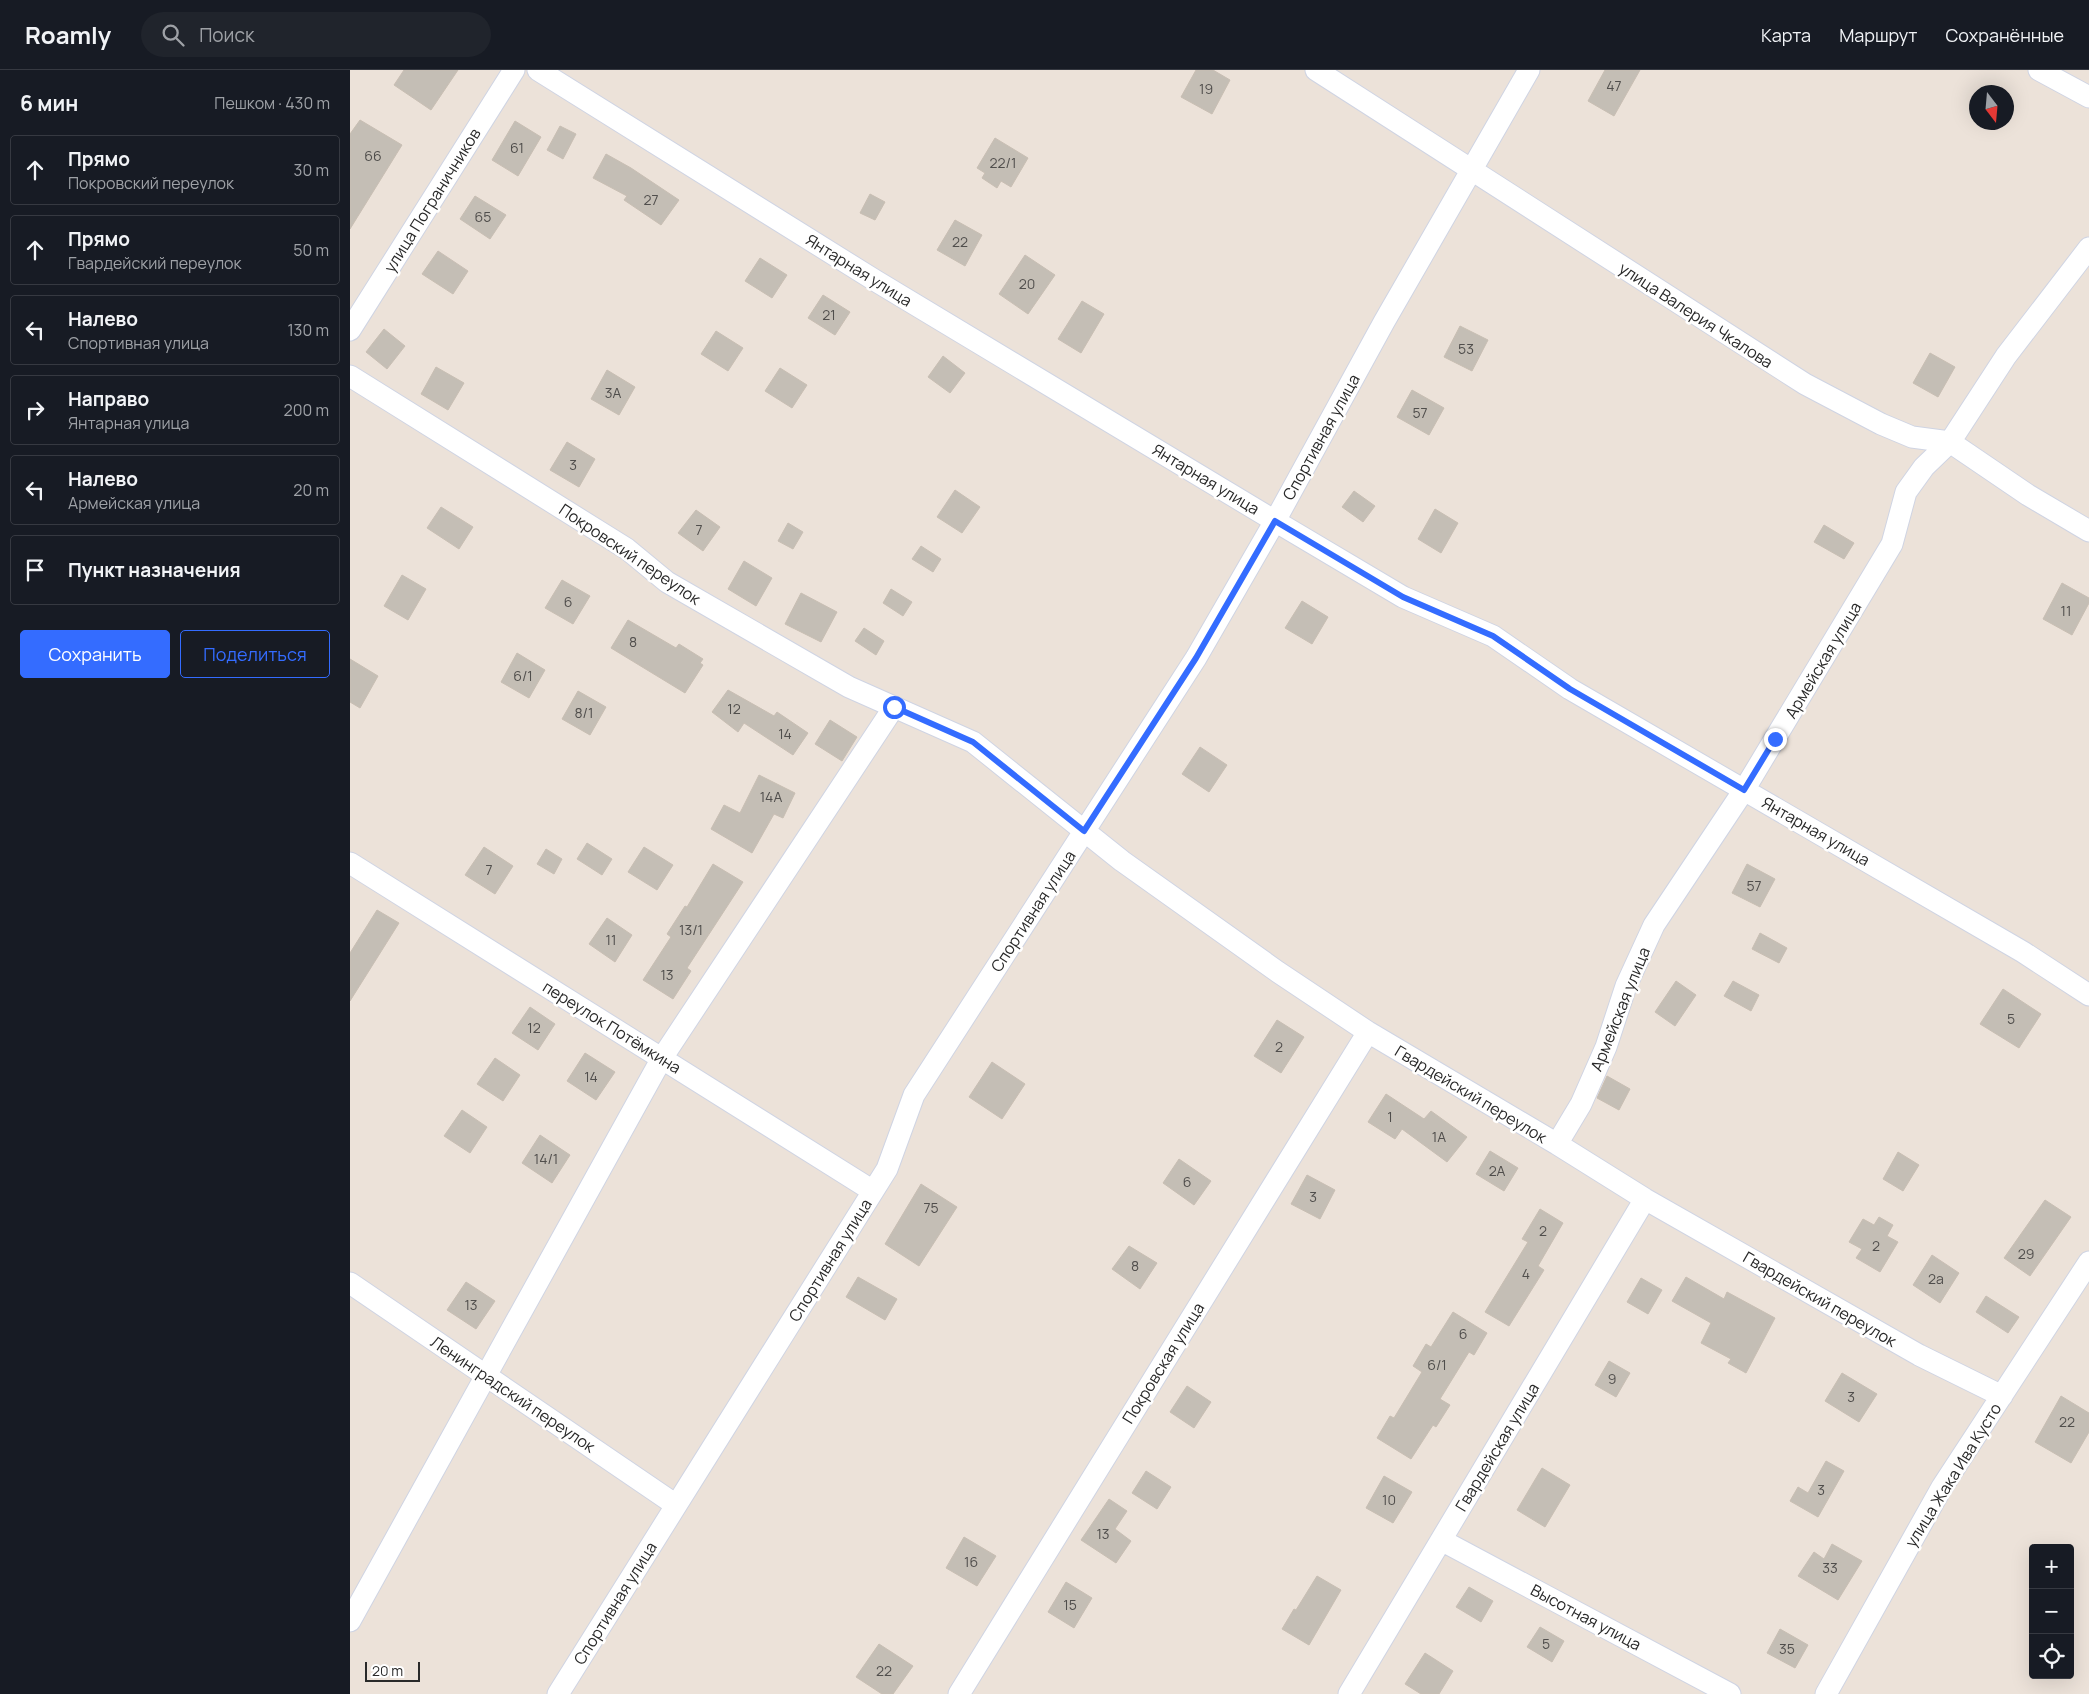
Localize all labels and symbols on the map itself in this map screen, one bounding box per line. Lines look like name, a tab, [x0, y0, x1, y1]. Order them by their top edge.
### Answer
house number: 47	[1606, 76, 1622, 95]
house number: 19	[1199, 79, 1213, 98]
north arrow	[1969, 85, 2014, 130]
street label: улица Пограничников	[379, 123, 486, 276]
house number: 61	[510, 138, 524, 157]
house number: 66	[364, 146, 382, 165]
house number: 22/1	[990, 153, 1016, 172]
house number: 27	[643, 190, 659, 209]
house number: 65	[475, 207, 491, 226]
street label: Янтарная улица	[802, 229, 916, 311]
house number: 22	[952, 232, 968, 251]
street label: улица Валерия Чкалова	[1615, 257, 1777, 373]
house number: 20	[1019, 274, 1035, 293]
house number: 21	[822, 305, 836, 324]
house number: 53	[1458, 339, 1474, 358]
street label: Спортивная улица	[1277, 370, 1365, 504]
house number: 3А	[605, 383, 621, 402]
house number: 57	[1412, 403, 1428, 422]
street label: Янтарная улица	[1148, 438, 1264, 520]
house number: 3	[569, 455, 577, 474]
street label: Покровский переулок	[555, 498, 706, 610]
house number: 7	[695, 520, 703, 539]
house number: 6	[564, 592, 572, 611]
street label: Армейская улица	[1780, 598, 1866, 722]
house number: 11	[2061, 601, 2071, 620]
house number: 8	[629, 632, 637, 651]
house number: 6/1	[513, 666, 533, 685]
route start	[883, 696, 906, 719]
house number: 12	[727, 699, 741, 718]
house number: 8/1	[574, 703, 594, 722]
house number: 14	[778, 724, 792, 743]
route end	[1764, 728, 1787, 751]
house number: 14А	[760, 787, 782, 806]
street label: Янтарная улица	[1758, 791, 1874, 871]
street label: Спортивная улица	[985, 846, 1081, 976]
house number: 7	[485, 860, 493, 879]
house number: 57	[1746, 876, 1762, 895]
house number: 13/1	[679, 920, 703, 939]
house number: 11	[606, 930, 616, 949]
street label: Армейская улица	[1585, 944, 1655, 1074]
house number: 13	[660, 965, 674, 984]
street label: переулок Потёмкина	[539, 976, 685, 1078]
house number: 5	[2007, 1009, 2015, 1028]
house number: 12	[527, 1018, 541, 1037]
house number: 2	[1275, 1037, 1283, 1056]
street label: Гвардейский переулок	[1391, 1040, 1552, 1149]
house number: 14	[584, 1067, 598, 1086]
house number: 1	[1387, 1107, 1393, 1126]
house number: 1А	[1432, 1127, 1446, 1146]
house number: 14/1	[534, 1149, 558, 1168]
house number: 2А	[1489, 1161, 1505, 1180]
house number: 6	[1183, 1172, 1191, 1191]
house number: 3	[1309, 1187, 1317, 1206]
street label: Спортивная улица	[783, 1194, 877, 1326]
house number: 75	[923, 1198, 939, 1217]
house number: 2	[1539, 1221, 1547, 1240]
house number: 2	[1872, 1236, 1880, 1255]
house number: 29	[2018, 1244, 2034, 1263]
street label: Гвардейский переулок	[1739, 1246, 1902, 1352]
house number: 8	[1131, 1256, 1139, 1275]
house number: 4	[1522, 1264, 1530, 1283]
house number: 2а	[1928, 1269, 1944, 1288]
house number: 13	[464, 1295, 478, 1314]
street label: Покровская улица	[1117, 1298, 1209, 1428]
house number: 6	[1459, 1324, 1467, 1343]
street label: Ленинградский переулок	[426, 1331, 600, 1458]
house number: 6/1	[1427, 1355, 1447, 1374]
house number: 9	[1608, 1369, 1616, 1388]
street label: Гвардейская улица	[1450, 1379, 1544, 1515]
house number: 3	[1847, 1387, 1855, 1406]
street label: улица Жака Ива Кусто	[1900, 1399, 2006, 1551]
house number: 22	[2059, 1412, 2075, 1431]
house number: 3	[1817, 1480, 1825, 1499]
house number: 10	[1382, 1490, 1396, 1509]
house number: 13	[1096, 1524, 1110, 1543]
street label: Спортивная улица	[568, 1537, 662, 1669]
house number: 16	[964, 1552, 978, 1571]
house number: 33	[1822, 1558, 1838, 1577]
street label: Высотная улица	[1527, 1579, 1645, 1655]
house number: 15	[1063, 1595, 1077, 1614]
house number: 5	[1542, 1634, 1550, 1653]
house number: 35	[1779, 1639, 1795, 1658]
scale bar	[365, 1659, 420, 1682]
house number: 22	[876, 1661, 892, 1680]

